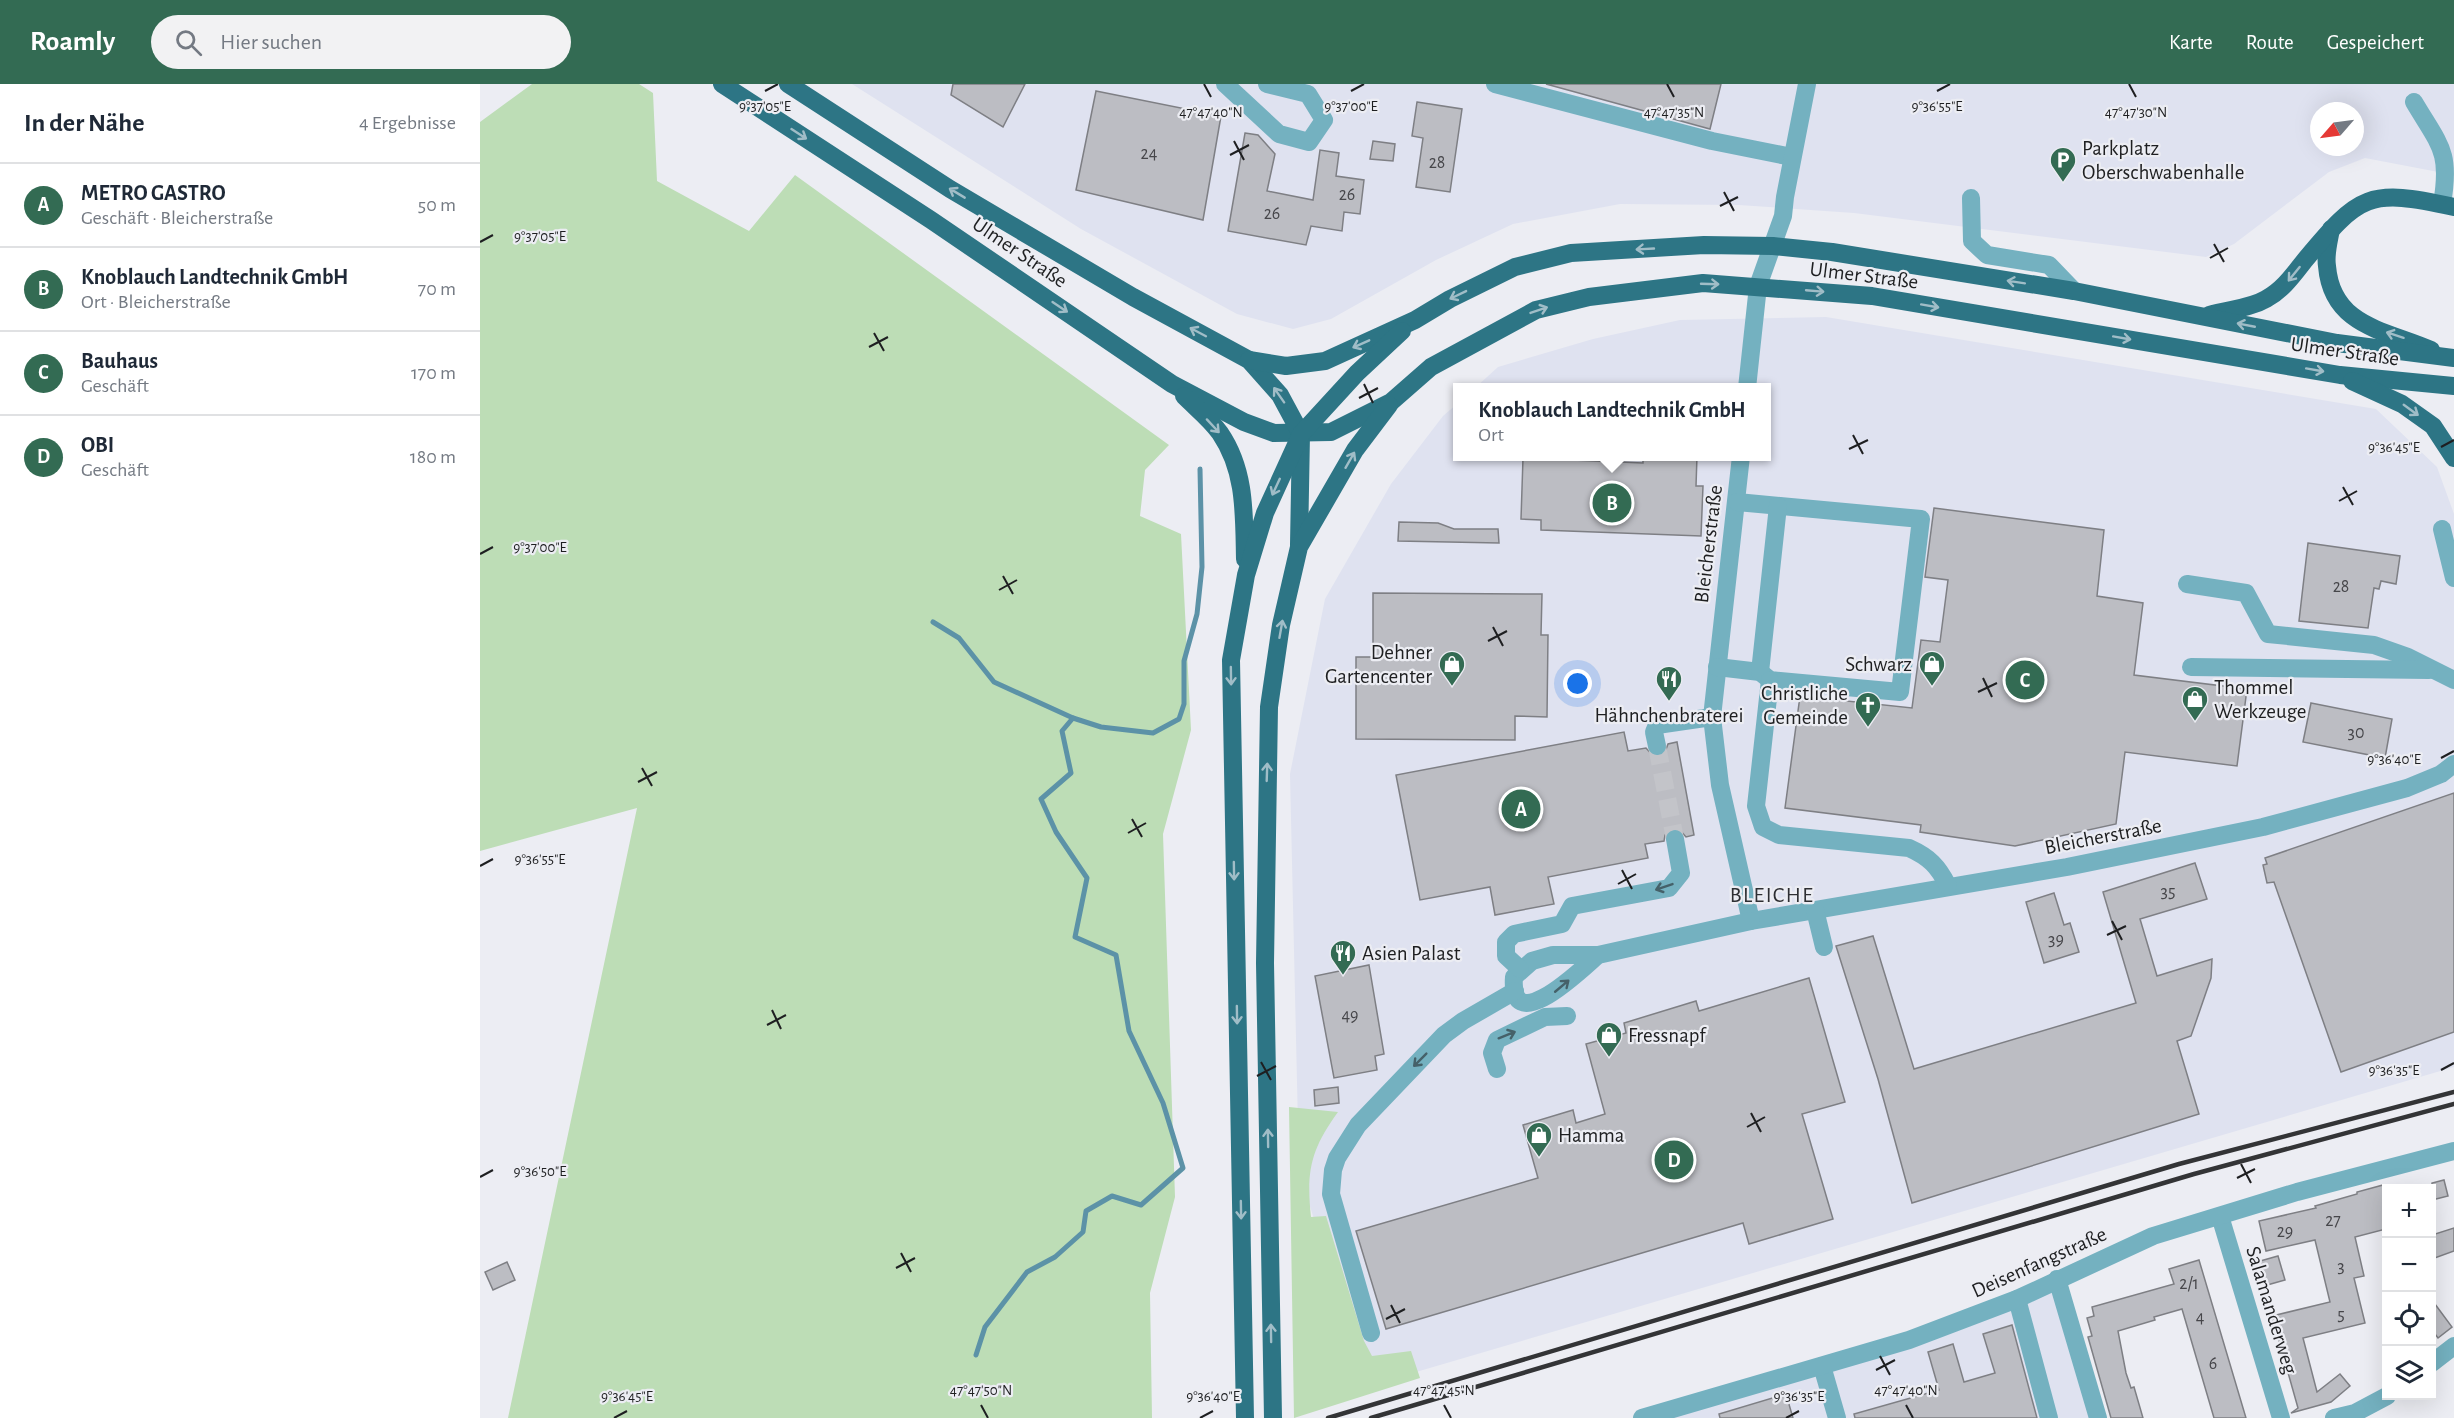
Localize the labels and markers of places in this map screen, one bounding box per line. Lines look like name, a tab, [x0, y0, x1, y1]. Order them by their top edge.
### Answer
place label: Parkplatz Oberschwabenhalle	[2082, 138, 2244, 183]
parking icon: Parkplatz Oberschwabenhalle	[2048, 145, 2078, 183]
pin: B	[1592, 480, 1632, 526]
place label: Dehner Gartencenter	[1325, 642, 1432, 687]
shop icon: Dehner Gartencenter	[1437, 649, 1467, 687]
shop icon: Schwarz	[1917, 649, 1947, 687]
place label: Schwarz	[1845, 654, 1912, 675]
pin: C	[2006, 658, 2044, 702]
restaurant icon: Hähnchenbraterei	[1654, 664, 1684, 702]
place label: Thommel Werkzeuge	[2214, 677, 2307, 722]
place label: Christliche Gemeinde	[1761, 683, 1848, 728]
shop icon: Thommel Werkzeuge	[2180, 684, 2210, 722]
church icon: Christliche Gemeinde	[1853, 690, 1883, 728]
place label: Hähnchenbraterei	[1594, 705, 1744, 726]
pin: A	[1502, 786, 1540, 832]
restaurant icon: Asien Palast	[1328, 938, 1358, 976]
place label: Asien Palast	[1362, 943, 1461, 964]
shop icon: Fressnapf	[1594, 1020, 1624, 1058]
place label: Fressnapf	[1628, 1025, 1707, 1046]
shop icon: Hamma	[1524, 1120, 1554, 1158]
place label: Hamma	[1558, 1125, 1625, 1146]
pin: D	[1654, 1138, 1694, 1182]

